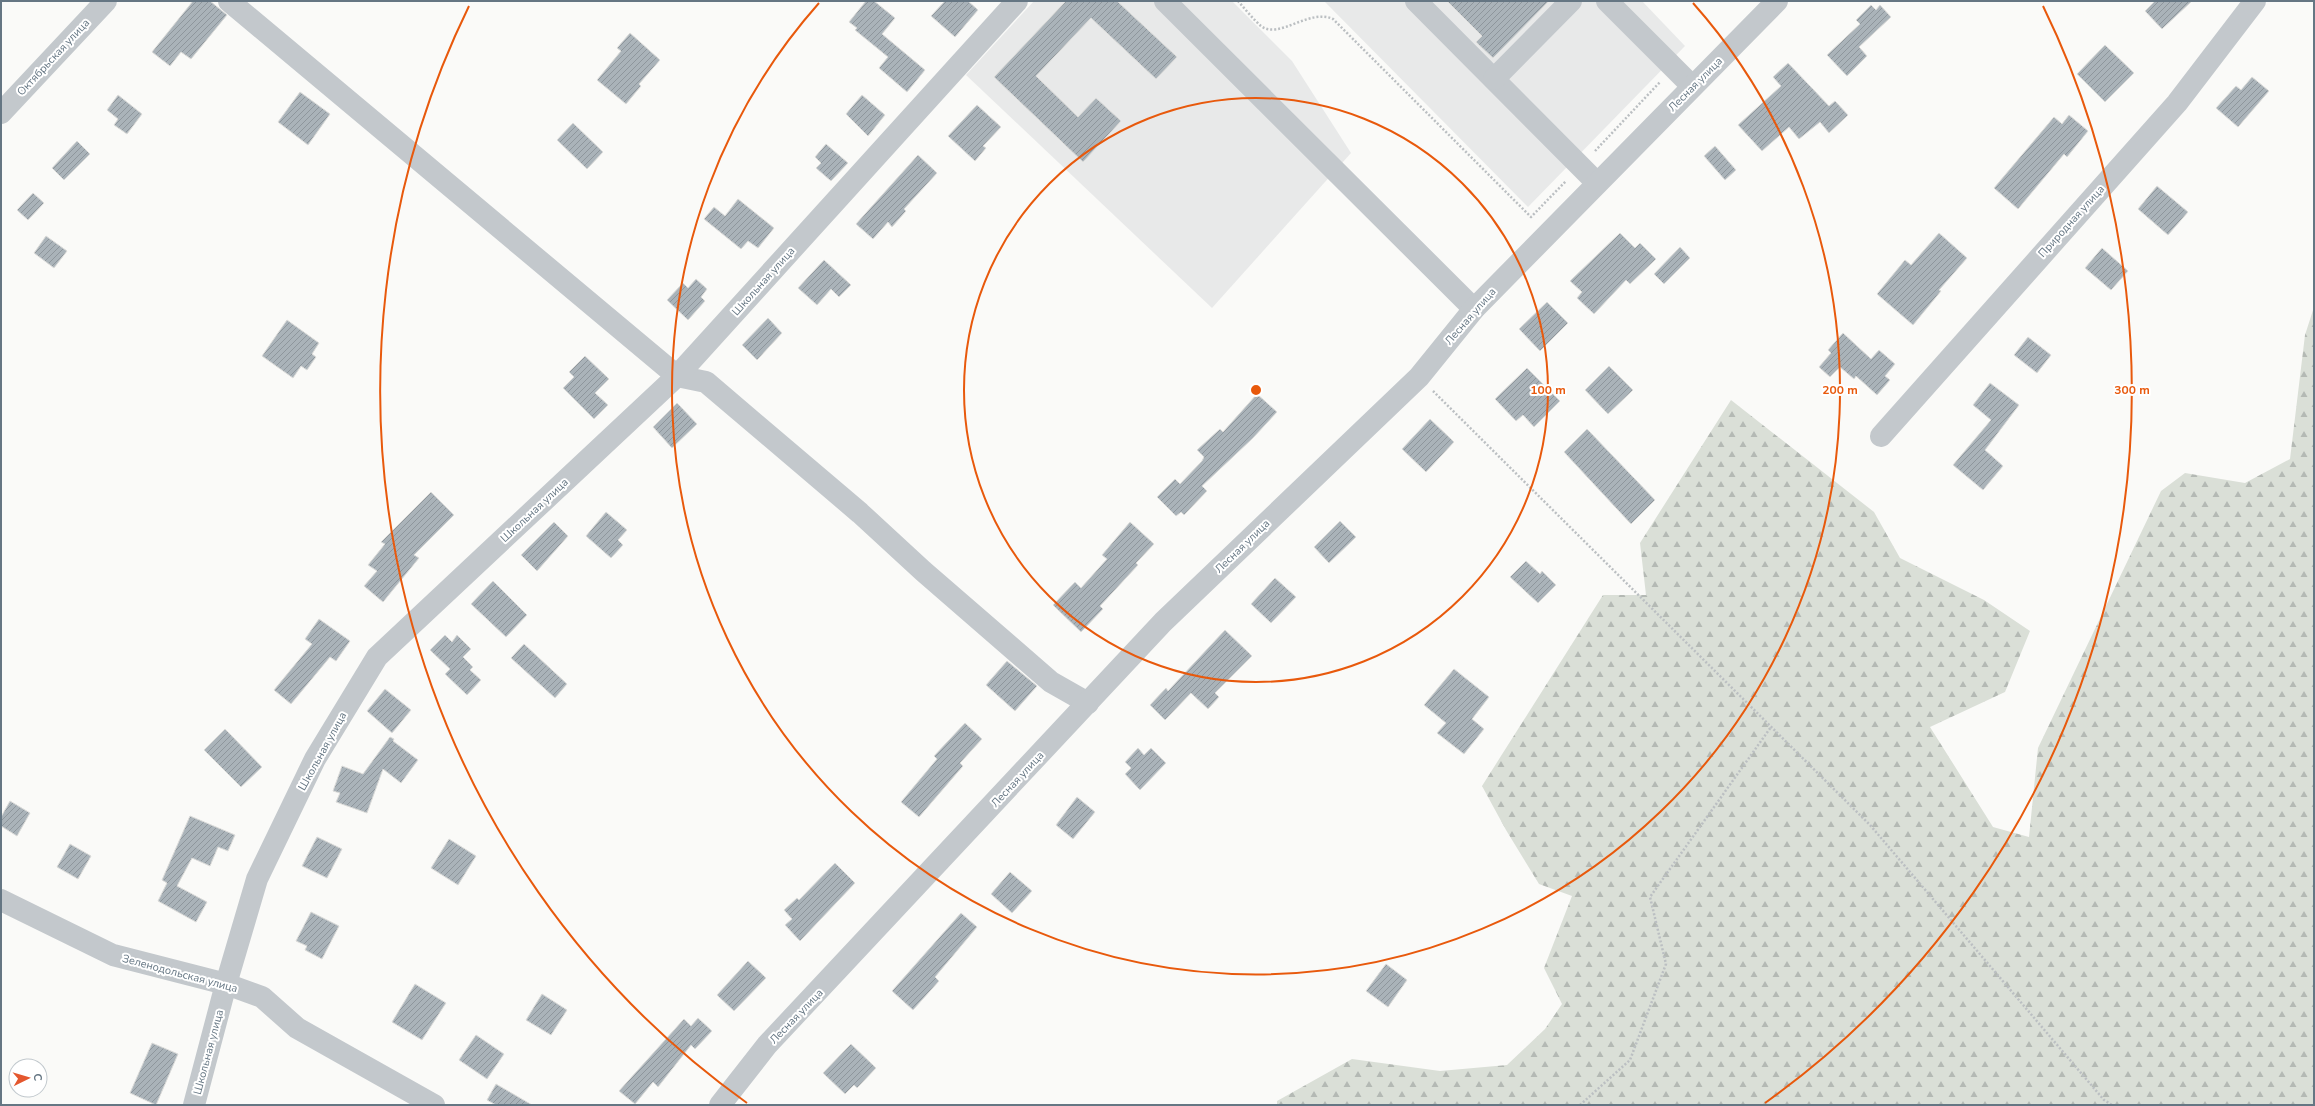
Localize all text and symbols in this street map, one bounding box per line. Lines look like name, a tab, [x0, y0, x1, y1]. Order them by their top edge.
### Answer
street label: Октябрьская улица	[14, 16, 93, 99]
street label: Лесная улица	[1665, 54, 1726, 115]
street label: Природная улица	[2035, 182, 2108, 261]
street label: Школьная улица	[729, 244, 798, 319]
street label: Лесная улица	[1441, 285, 1499, 348]
text: 100 m	[1530, 382, 1566, 398]
text: 200 m	[1822, 382, 1858, 398]
text: 300 m	[2114, 382, 2150, 398]
centre of rings	[1249, 383, 1263, 397]
street label: Школьная улица	[497, 475, 572, 546]
street label: Лесная улица	[1212, 516, 1273, 576]
street label: Школьная улица	[295, 709, 350, 793]
street label: Лесная улица	[988, 748, 1047, 810]
street label: Зеленодольская улица	[120, 951, 239, 996]
street label: Лесная улица	[766, 986, 827, 1047]
street label: Школьная улица	[190, 1008, 227, 1096]
north arrow	[8, 1058, 48, 1098]
text: С	[30, 1073, 45, 1082]

